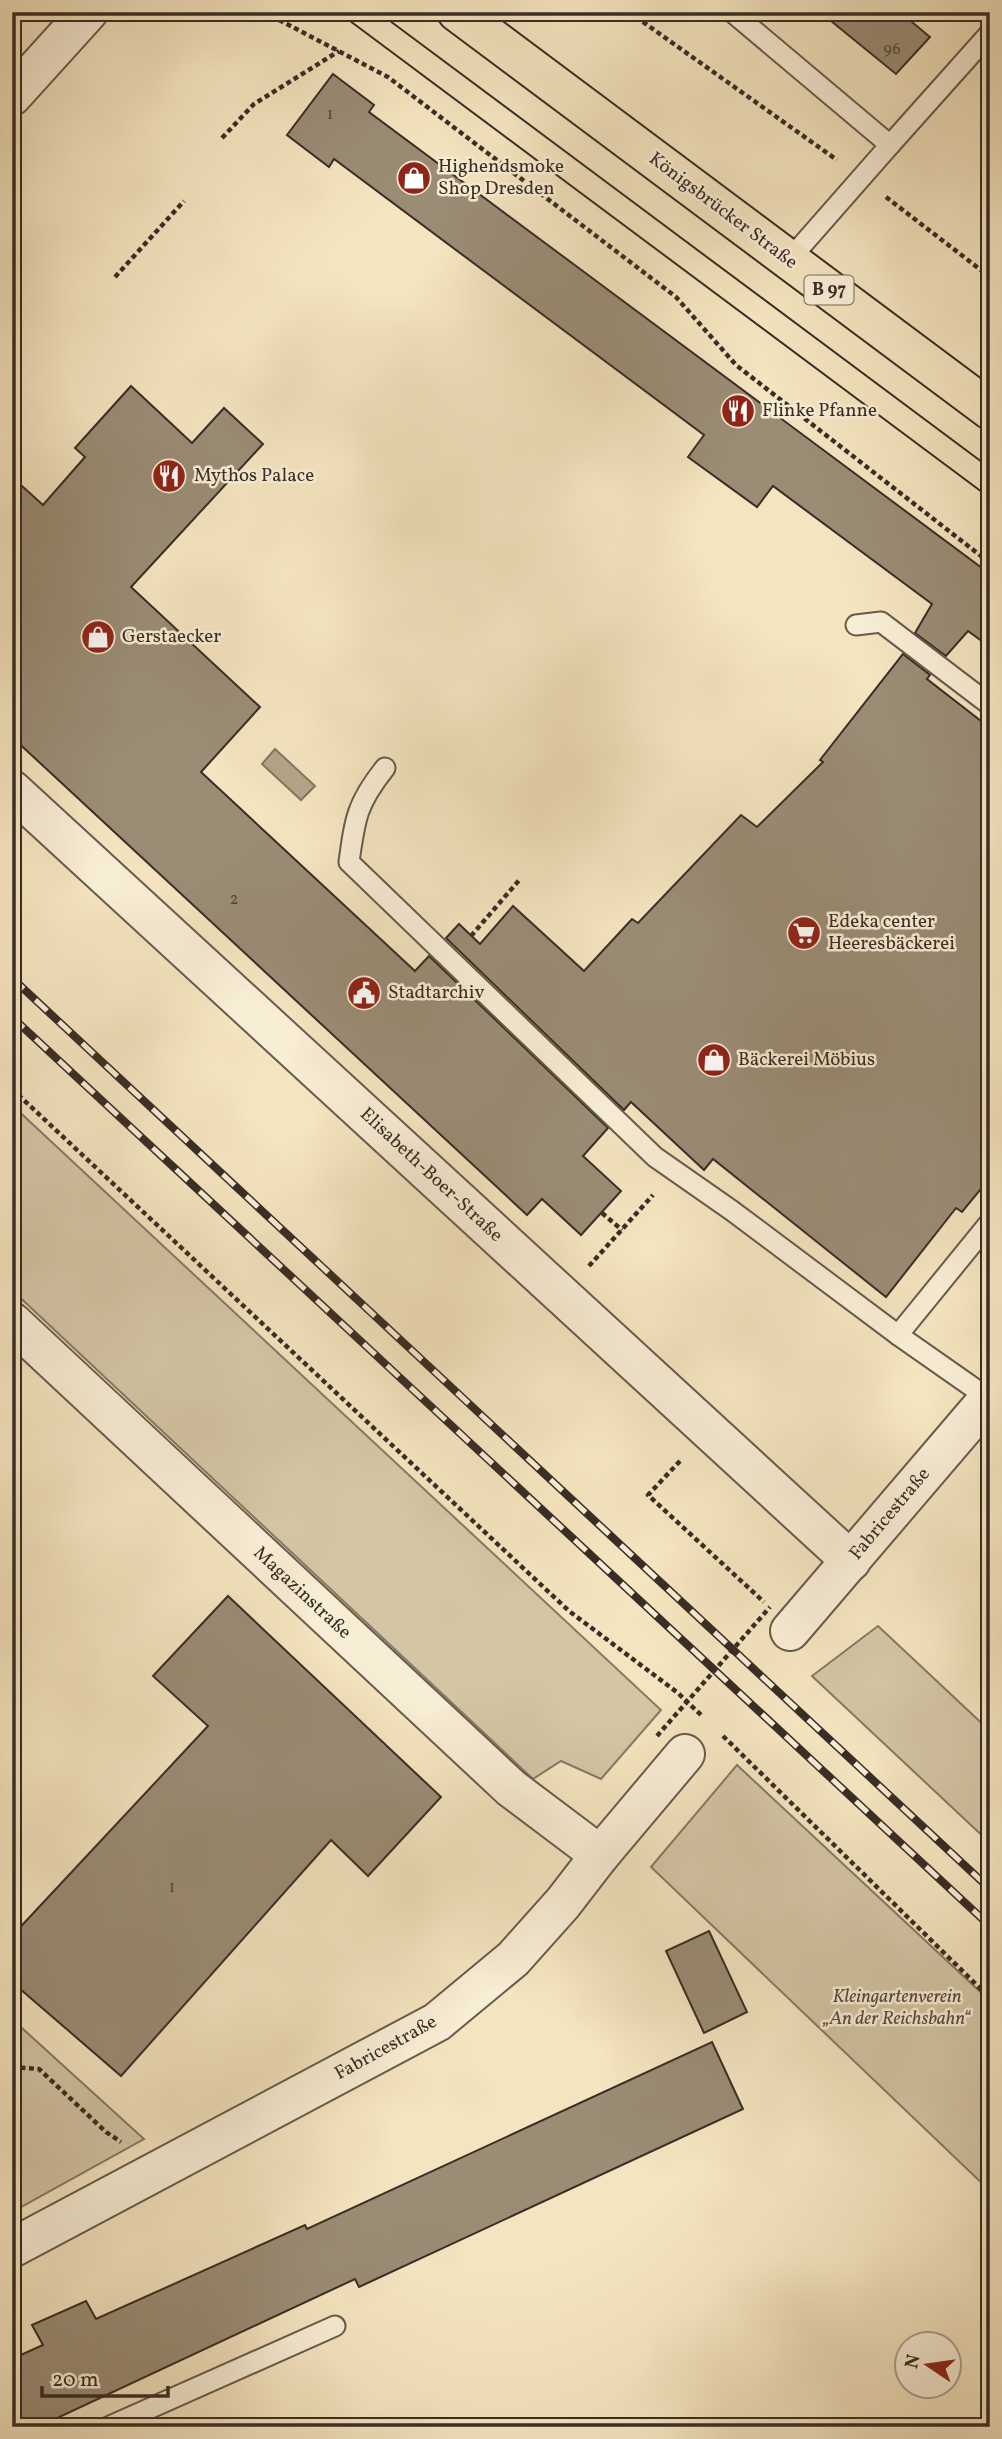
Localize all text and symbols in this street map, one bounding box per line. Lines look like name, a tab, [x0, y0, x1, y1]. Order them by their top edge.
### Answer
house number: 96	[883, 39, 901, 61]
house number: 1	[327, 104, 333, 126]
street label: Königsbrücker Straße	[643, 146, 803, 276]
place label: Highendsmoke Shop Dresden	[438, 154, 564, 202]
shop icon: Highendsmoke Shop Dresden	[395, 159, 433, 197]
road number: B 97	[804, 276, 854, 304]
restaurant icon: Flinke Pfanne	[719, 392, 757, 430]
place label: Flinke Pfanne	[762, 398, 877, 424]
restaurant icon: Mythos Palace	[150, 457, 188, 495]
place label: Mythos Palace	[194, 463, 314, 489]
shop icon: Gerstaecker	[79, 618, 117, 656]
place label: Gerstaecker	[122, 624, 221, 650]
house number: 2	[230, 889, 238, 911]
place label: Edeka center Heeresbäckerei	[828, 909, 955, 957]
supermarket icon: Edeka center Heeresbäckerei	[785, 914, 823, 952]
public building icon: Stadtarchiv	[345, 974, 383, 1012]
place label: Stadtarchiv	[388, 980, 485, 1006]
shop icon: Bäckerei Möbius	[695, 1041, 733, 1079]
place label: Bäckerei Möbius	[738, 1047, 875, 1073]
street label: Elisabeth-Boer-Straße	[354, 1102, 508, 1248]
street label: Fabricestraße	[844, 1462, 936, 1566]
street label: Magazinstraße	[247, 1541, 357, 1645]
house number: 1	[169, 1877, 175, 1899]
park label: Kleingartenverein „An der Reichsbahn“	[822, 1984, 971, 2032]
street label: Fabricestraße	[330, 2009, 442, 2087]
north arrow	[894, 2330, 964, 2400]
text: N	[899, 2352, 928, 2371]
scale bar	[42, 2355, 168, 2399]
text: 20 m	[52, 2366, 98, 2395]

